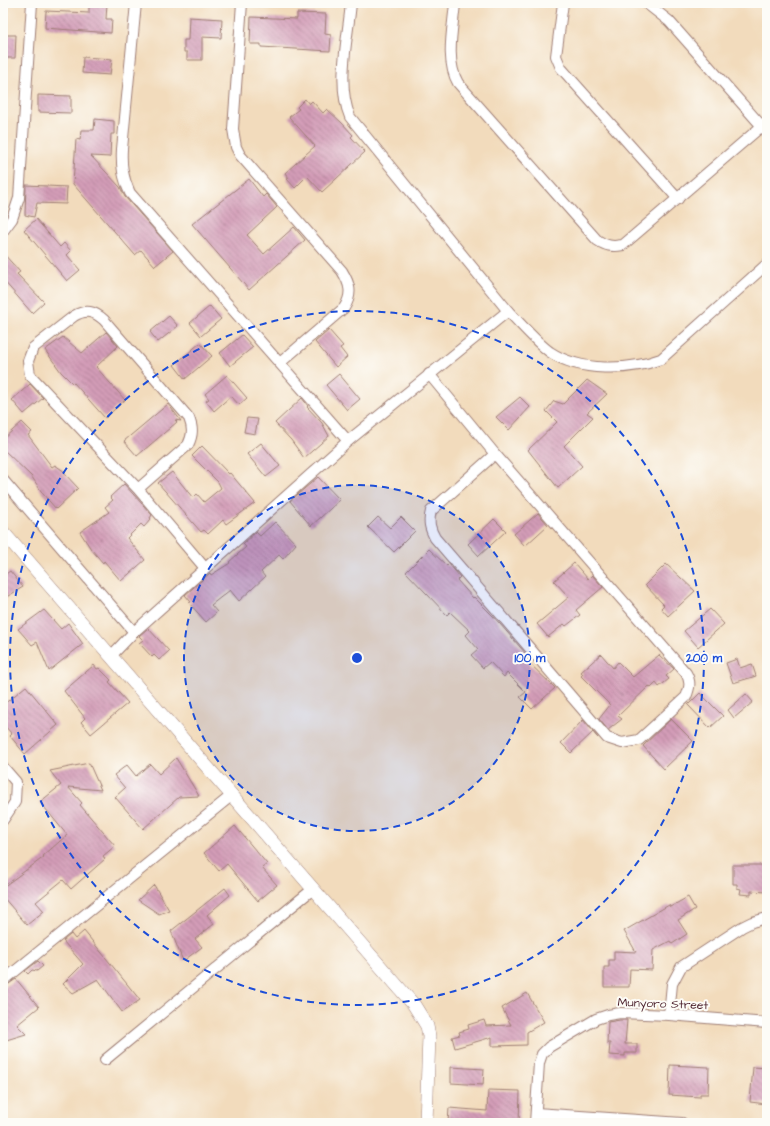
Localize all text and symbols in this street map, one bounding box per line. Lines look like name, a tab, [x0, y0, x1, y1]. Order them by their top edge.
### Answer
text: 100 m	[515, 650, 546, 667]
text: 200 m	[685, 650, 723, 667]
centre of rings	[350, 651, 364, 665]
street label: Munyoro Street	[617, 994, 709, 1015]

